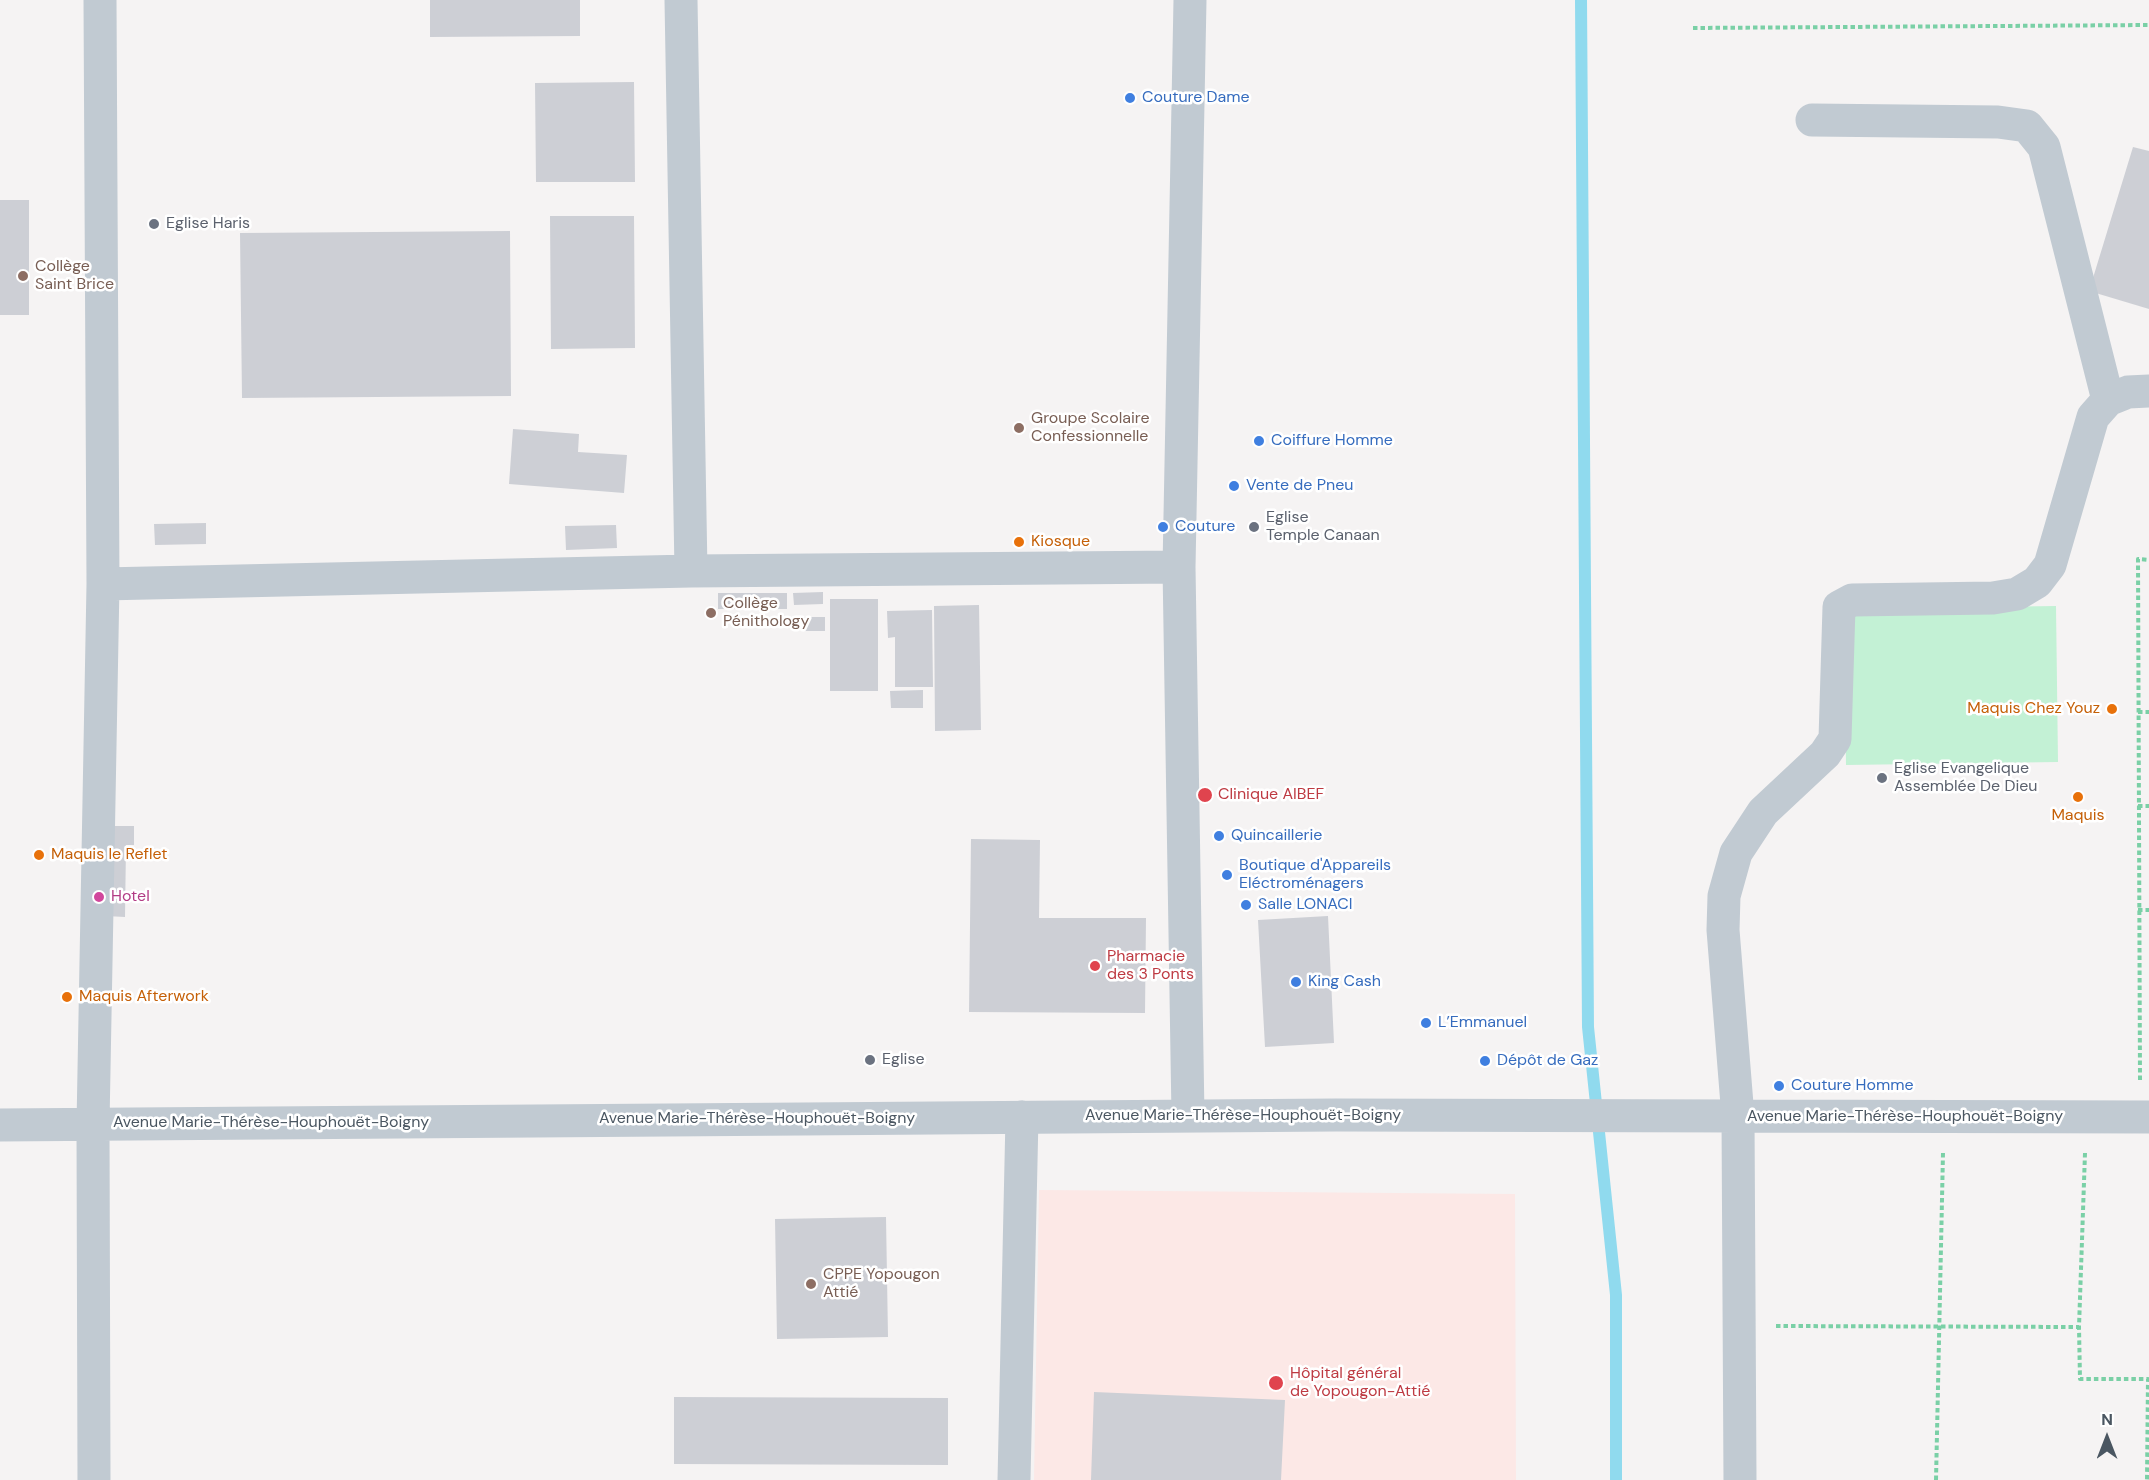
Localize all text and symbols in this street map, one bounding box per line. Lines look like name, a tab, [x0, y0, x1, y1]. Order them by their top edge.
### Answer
place label: Couture Dame	[1142, 88, 1250, 108]
marker: Couture Dame	[1123, 91, 1137, 105]
place label: Eglise Haris	[166, 214, 250, 234]
marker: Eglise Haris	[147, 217, 161, 231]
place label: Collège Saint Brice	[35, 257, 114, 295]
marker: Collège Saint Brice	[16, 269, 30, 283]
place label: Groupe Scolaire Confessionnelle	[1031, 409, 1149, 447]
marker: Groupe Scolaire Confessionnelle	[1012, 421, 1026, 435]
place label: Coiffure Homme	[1271, 431, 1393, 451]
marker: Coiffure Homme	[1252, 434, 1266, 448]
place label: Vente de Pneu	[1246, 476, 1353, 496]
marker: Vente de Pneu	[1227, 479, 1241, 493]
place label: Eglise Temple Canaan	[1266, 508, 1380, 546]
place label: Couture	[1175, 517, 1235, 537]
marker: Couture	[1156, 520, 1170, 534]
marker: Eglise Temple Canaan	[1247, 520, 1261, 534]
place label: Kiosque	[1031, 532, 1090, 552]
marker: Kiosque	[1012, 535, 1026, 549]
place label: Collège Pénithology	[723, 594, 809, 632]
marker: Collège Pénithology	[704, 606, 718, 620]
place label: Maquis Chez Youz	[1967, 699, 2100, 719]
marker: Maquis Chez Youz	[2105, 702, 2119, 716]
place label: Eglise Evangelique Assemblée De Dieu	[1894, 759, 2038, 797]
marker: Eglise Evangelique Assemblée De Dieu	[1875, 771, 1889, 785]
place label: Clinique AIBEF	[1218, 785, 1324, 805]
marker: Clinique AIBEF	[1196, 786, 1214, 804]
marker: Maquis	[2071, 790, 2085, 804]
place label: Maquis	[2051, 806, 2105, 826]
place label: Quincaillerie	[1231, 826, 1322, 846]
marker: Quincaillerie	[1212, 829, 1226, 843]
place label: Maquis le Reflet	[51, 845, 168, 865]
marker: Maquis le Reflet	[32, 848, 46, 862]
place label: Boutique d'Appareils Eléctroménagers	[1239, 856, 1391, 894]
marker: Boutique d'Appareils Eléctroménagers	[1220, 868, 1234, 882]
place label: Hotel	[111, 887, 150, 907]
marker: Hotel	[92, 890, 106, 904]
place label: Salle LONACI	[1258, 895, 1352, 915]
marker: Salle LONACI	[1239, 898, 1253, 912]
place label: Pharmacie des 3 Ponts	[1107, 947, 1194, 985]
marker: Pharmacie des 3 Ponts	[1088, 959, 1102, 973]
place label: King Cash	[1308, 972, 1381, 992]
marker: King Cash	[1289, 975, 1303, 989]
place label: Maquis Afterwork	[79, 987, 209, 1007]
marker: Maquis Afterwork	[60, 990, 74, 1004]
place label: L’Emmanuel	[1438, 1013, 1527, 1033]
marker: L’Emmanuel	[1419, 1016, 1433, 1030]
place label: Eglise	[882, 1050, 924, 1070]
place label: Dépôt de Gaz	[1497, 1051, 1598, 1071]
marker: Eglise	[863, 1053, 877, 1067]
marker: Dépôt de Gaz	[1478, 1054, 1492, 1068]
place label: Couture Homme	[1791, 1076, 1914, 1096]
marker: Couture Homme	[1772, 1079, 1786, 1093]
street label: Avenue Marie-Thérèse-Houphouët-Boigny	[1085, 1106, 1401, 1126]
street label: Avenue Marie-Thérèse-Houphouët-Boigny	[1747, 1107, 2063, 1127]
street label: Avenue Marie-Thérèse-Houphouët-Boigny	[599, 1109, 915, 1129]
street label: Avenue Marie-Thérèse-Houphouët-Boigny	[113, 1113, 429, 1133]
place label: CPPE Yopougon Attié	[823, 1265, 940, 1303]
marker: CPPE Yopougon Attié	[804, 1277, 818, 1291]
place label: Hôpital général de Yopougon-Attié	[1290, 1364, 1430, 1402]
marker: Hôpital général de Yopougon-Attié	[1267, 1374, 1285, 1392]
north arrow	[2077, 1408, 2137, 1468]
text: N	[2101, 1409, 2113, 1430]

